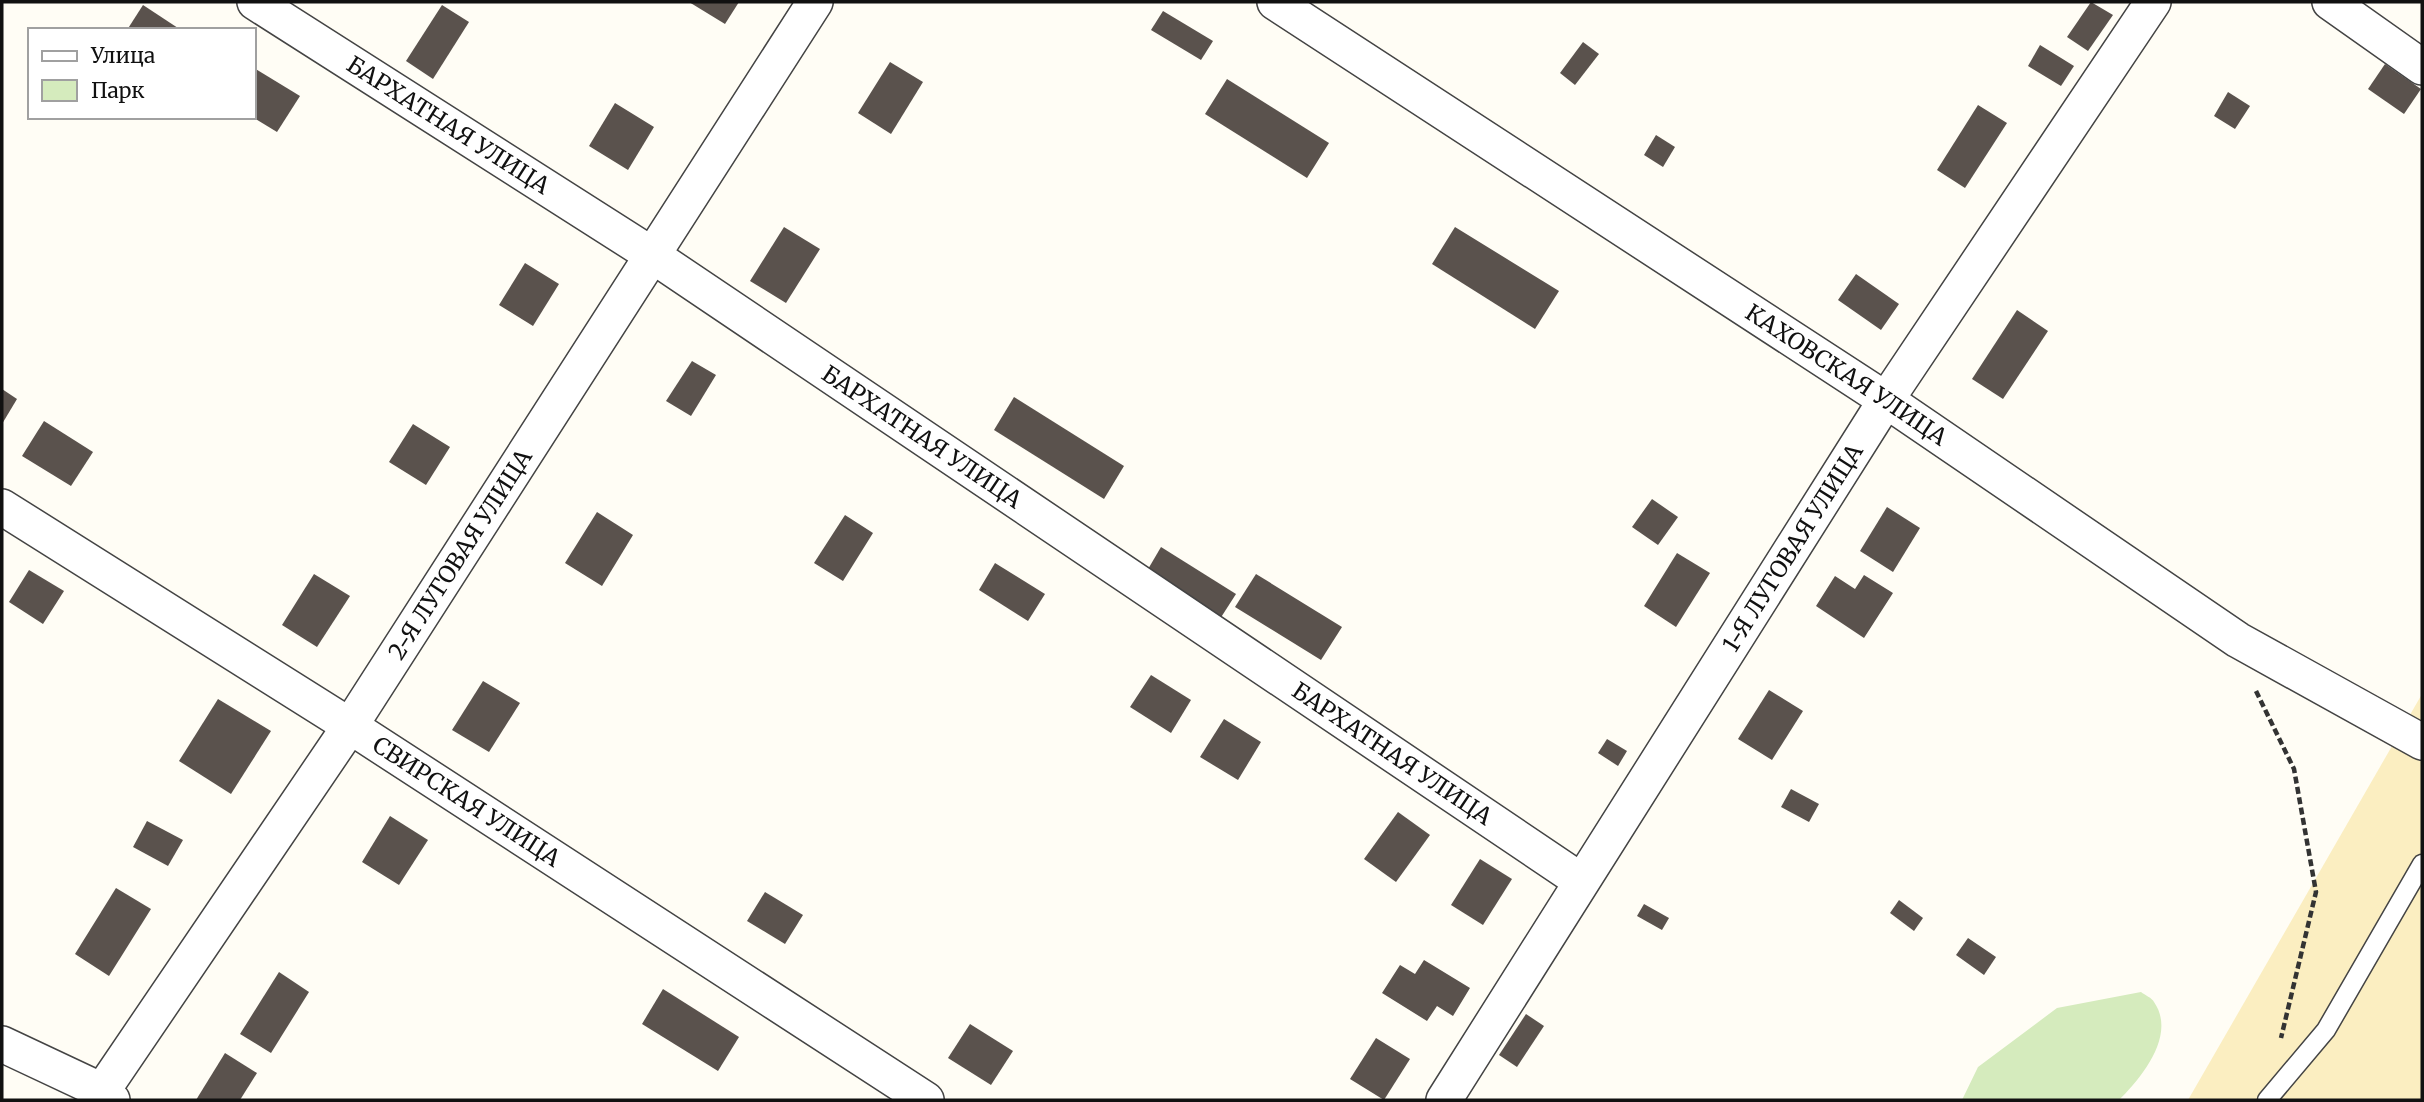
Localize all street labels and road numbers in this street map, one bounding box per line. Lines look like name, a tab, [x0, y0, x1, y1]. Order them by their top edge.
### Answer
street label: БАРХАТНАЯ УЛИЦА	[342, 49, 556, 200]
street label: КАХОВСКАЯ УЛИЦА	[1740, 297, 1953, 452]
street label: БАРХАТНАЯ УЛИЦА	[816, 359, 1028, 514]
street label: 1-Я ЛУГОВАЯ УЛИЦА	[1716, 437, 1869, 657]
street label: 2-Я ЛУГОВАЯ УЛИЦА	[382, 443, 538, 665]
street label: БАРХАТНАЯ УЛИЦА	[1287, 676, 1498, 831]
street label: СВИРСКАЯ УЛИЦА	[367, 730, 567, 873]

